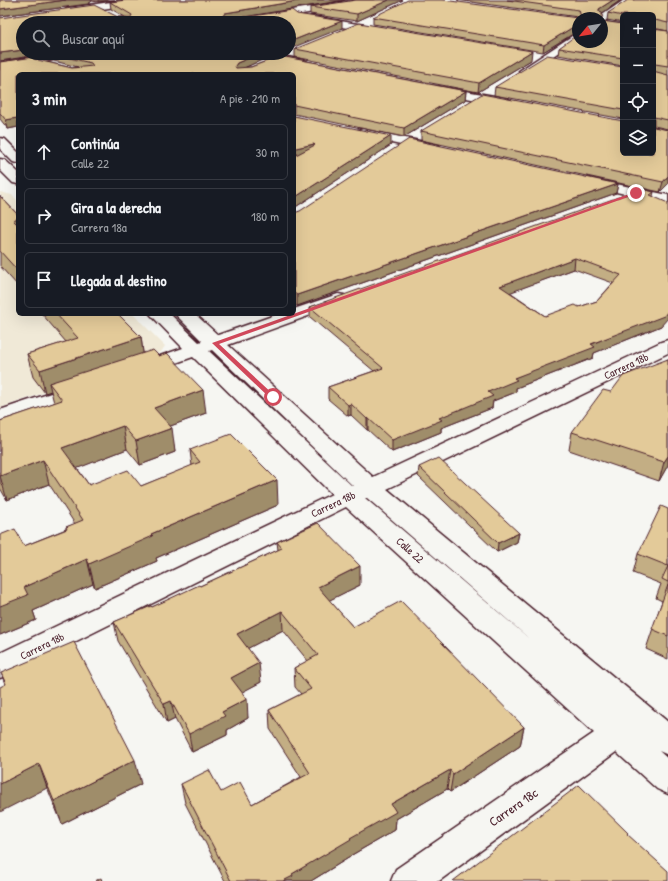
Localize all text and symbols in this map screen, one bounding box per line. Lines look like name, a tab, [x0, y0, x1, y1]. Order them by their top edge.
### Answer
north arrow	[572, 12, 608, 48]
map controls	[620, 12, 656, 156]
button: +	[620, 12, 656, 48]
search box	[16, 16, 296, 60]
icon: search	[30, 27, 52, 49]
text: Buscar aquí	[62, 28, 125, 49]
button: −	[620, 48, 656, 84]
button: locate	[620, 84, 656, 120]
text: 3 min	[32, 87, 67, 110]
text: A pie · 210 m	[220, 89, 280, 107]
button: layers	[620, 120, 656, 156]
text: Continúa	[71, 133, 119, 154]
icon: ahead	[33, 141, 55, 163]
text: 30 m	[256, 143, 279, 161]
text: Calle 22	[71, 154, 109, 172]
route end	[627, 184, 645, 202]
text: Gira a la derecha	[71, 197, 161, 218]
icon: right	[33, 205, 55, 227]
text: 180 m	[251, 207, 279, 225]
text: Carrera 18a	[71, 218, 127, 236]
icon: arrive	[33, 269, 55, 291]
text: Llegada al destino	[71, 270, 167, 291]
street label: Carrera 18b	[601, 349, 651, 382]
route start	[264, 388, 282, 406]
street label: Carrera 18b	[308, 487, 358, 520]
street label: Calle 22	[393, 534, 427, 566]
street label: Carrera 18b	[18, 629, 67, 663]
street label: Carrera 18c	[485, 784, 541, 830]

